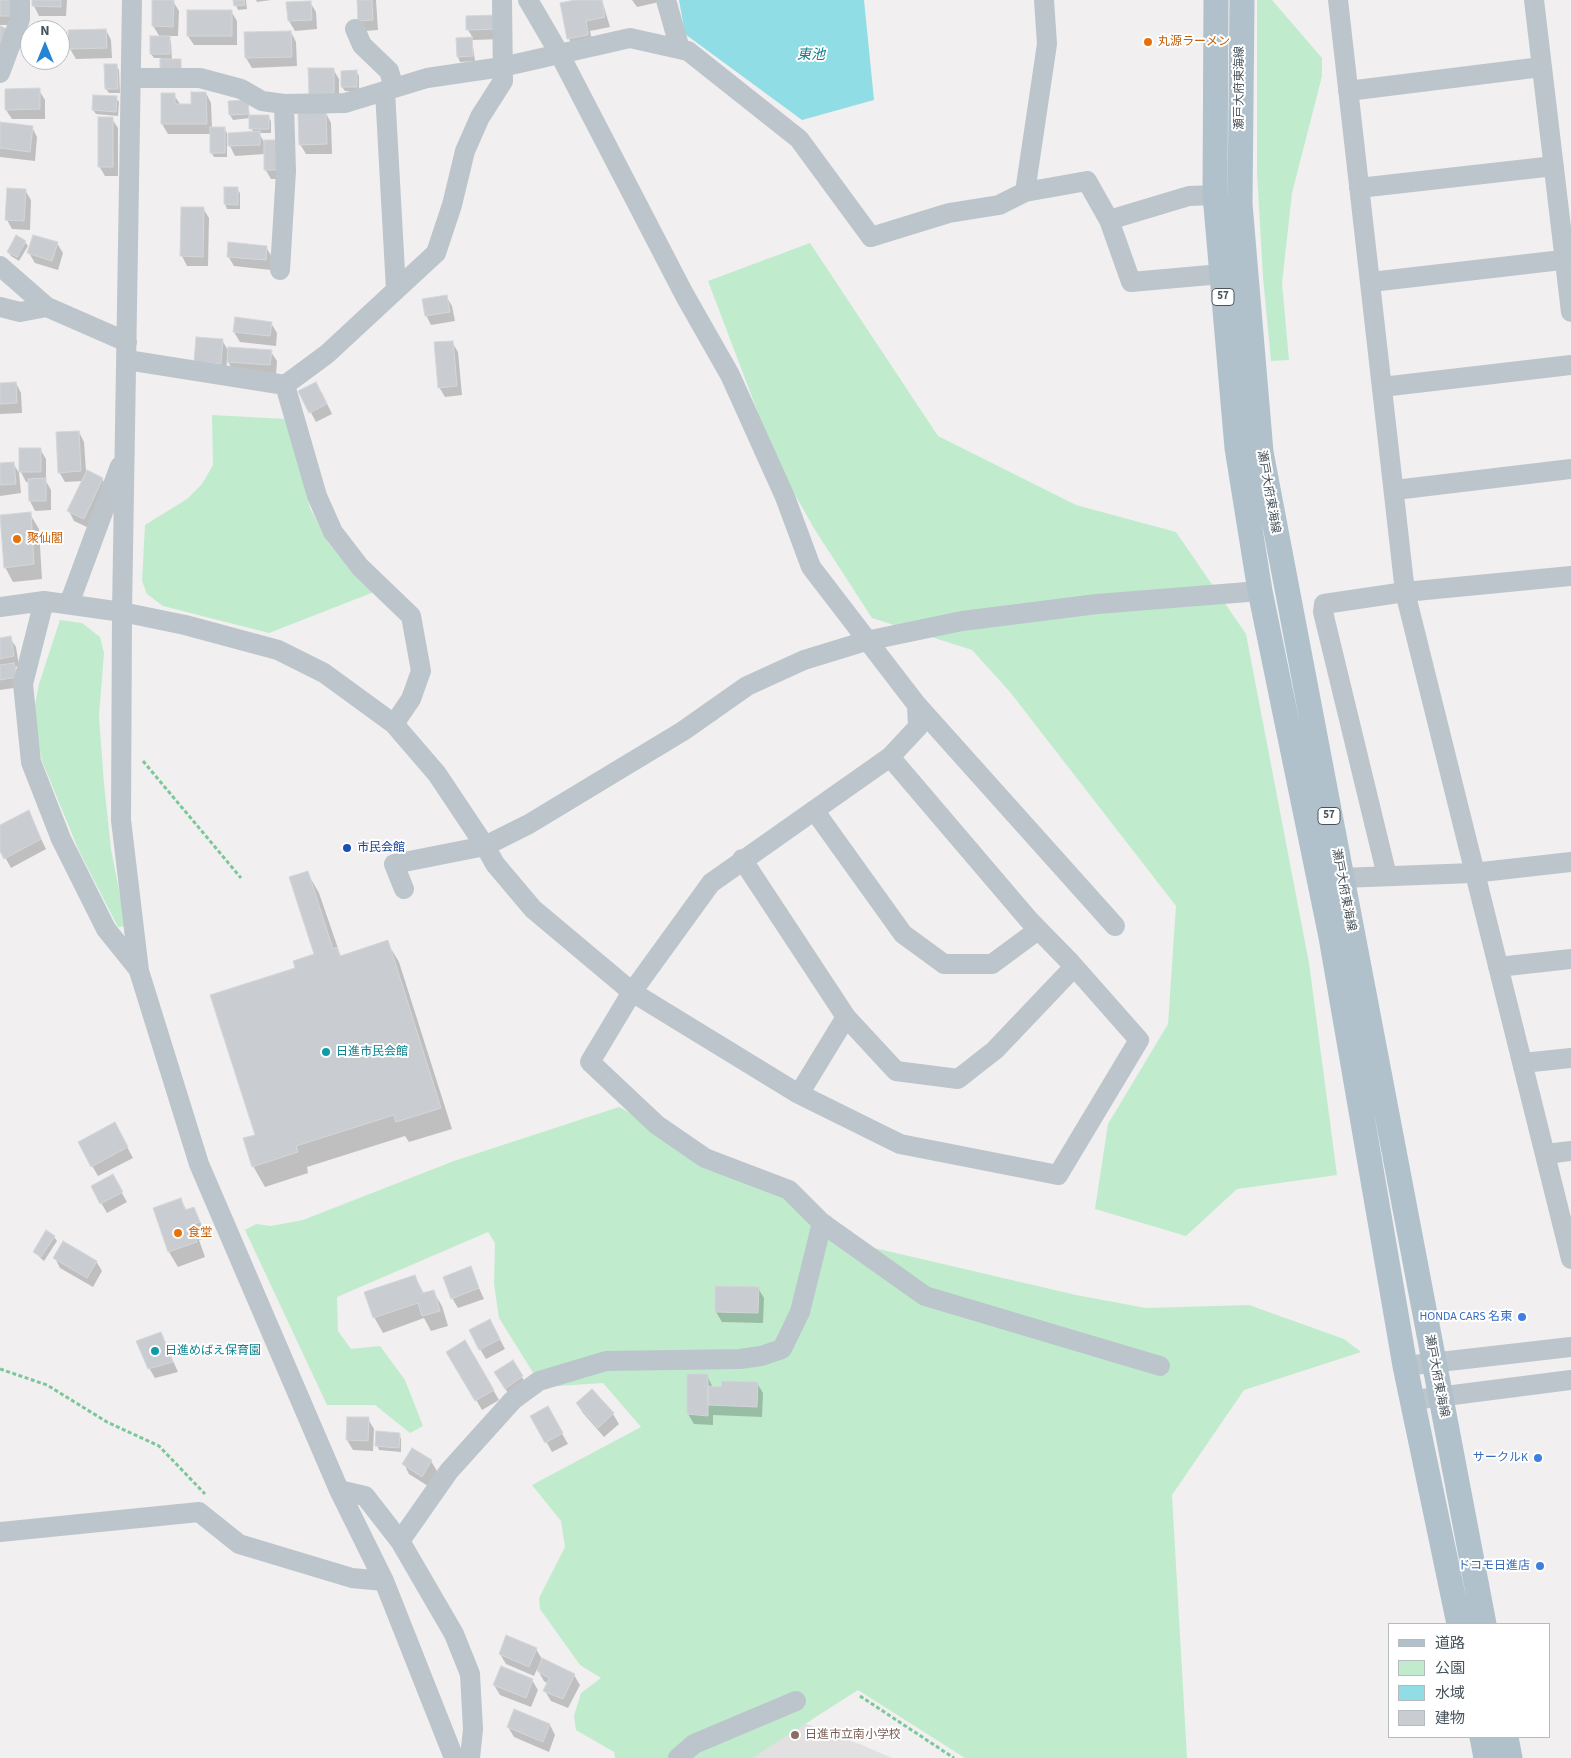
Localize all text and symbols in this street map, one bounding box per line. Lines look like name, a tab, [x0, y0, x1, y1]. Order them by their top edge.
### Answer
north arrow	[20, 20, 70, 70]
text: N	[40, 21, 50, 41]
place label: 丸源ラーメン	[1158, 35, 1230, 49]
marker: 丸源ラーメン	[1142, 36, 1154, 48]
street label: 瀬戸大府東海線	[1233, 46, 1247, 130]
water label: 東池	[797, 48, 825, 64]
road number: 57	[1212, 288, 1234, 306]
street label: 瀬戸大府東海線	[1254, 449, 1282, 535]
place label: 聚仙閣	[27, 532, 63, 546]
marker: 聚仙閣	[11, 533, 23, 545]
road number: 57	[1318, 808, 1340, 824]
place label: 市民会館	[357, 841, 405, 855]
marker: 市民会館	[341, 842, 353, 854]
street label: 瀬戸大府東海線	[1328, 847, 1358, 933]
place label: 日進市民会館	[336, 1045, 408, 1059]
marker: 日進市民会館	[320, 1046, 332, 1058]
place label: 食堂	[188, 1226, 212, 1240]
marker: 食堂	[172, 1227, 184, 1239]
place label: HONDA CARS 名東	[1419, 1310, 1512, 1324]
marker: HONDA CARS 名東	[1516, 1311, 1528, 1323]
street label: 瀬戸大府東海線	[1421, 1333, 1451, 1419]
place label: 日進めばえ保育園	[165, 1344, 261, 1358]
marker: 日進めばえ保育園	[149, 1345, 161, 1357]
place label: サークルK	[1473, 1451, 1528, 1465]
marker: サークルK	[1532, 1452, 1544, 1464]
place label: ドコモ日進店	[1458, 1559, 1530, 1573]
marker: ドコモ日進店	[1534, 1560, 1546, 1572]
legend	[1388, 1623, 1551, 1738]
text: 道路	[1435, 1633, 1465, 1654]
text: 公園	[1435, 1658, 1465, 1679]
text: 水域	[1435, 1683, 1465, 1704]
text: 建物	[1435, 1708, 1465, 1729]
place label: 日進市立南小学校	[805, 1728, 901, 1742]
marker: 日進市立南小学校	[789, 1729, 801, 1741]

